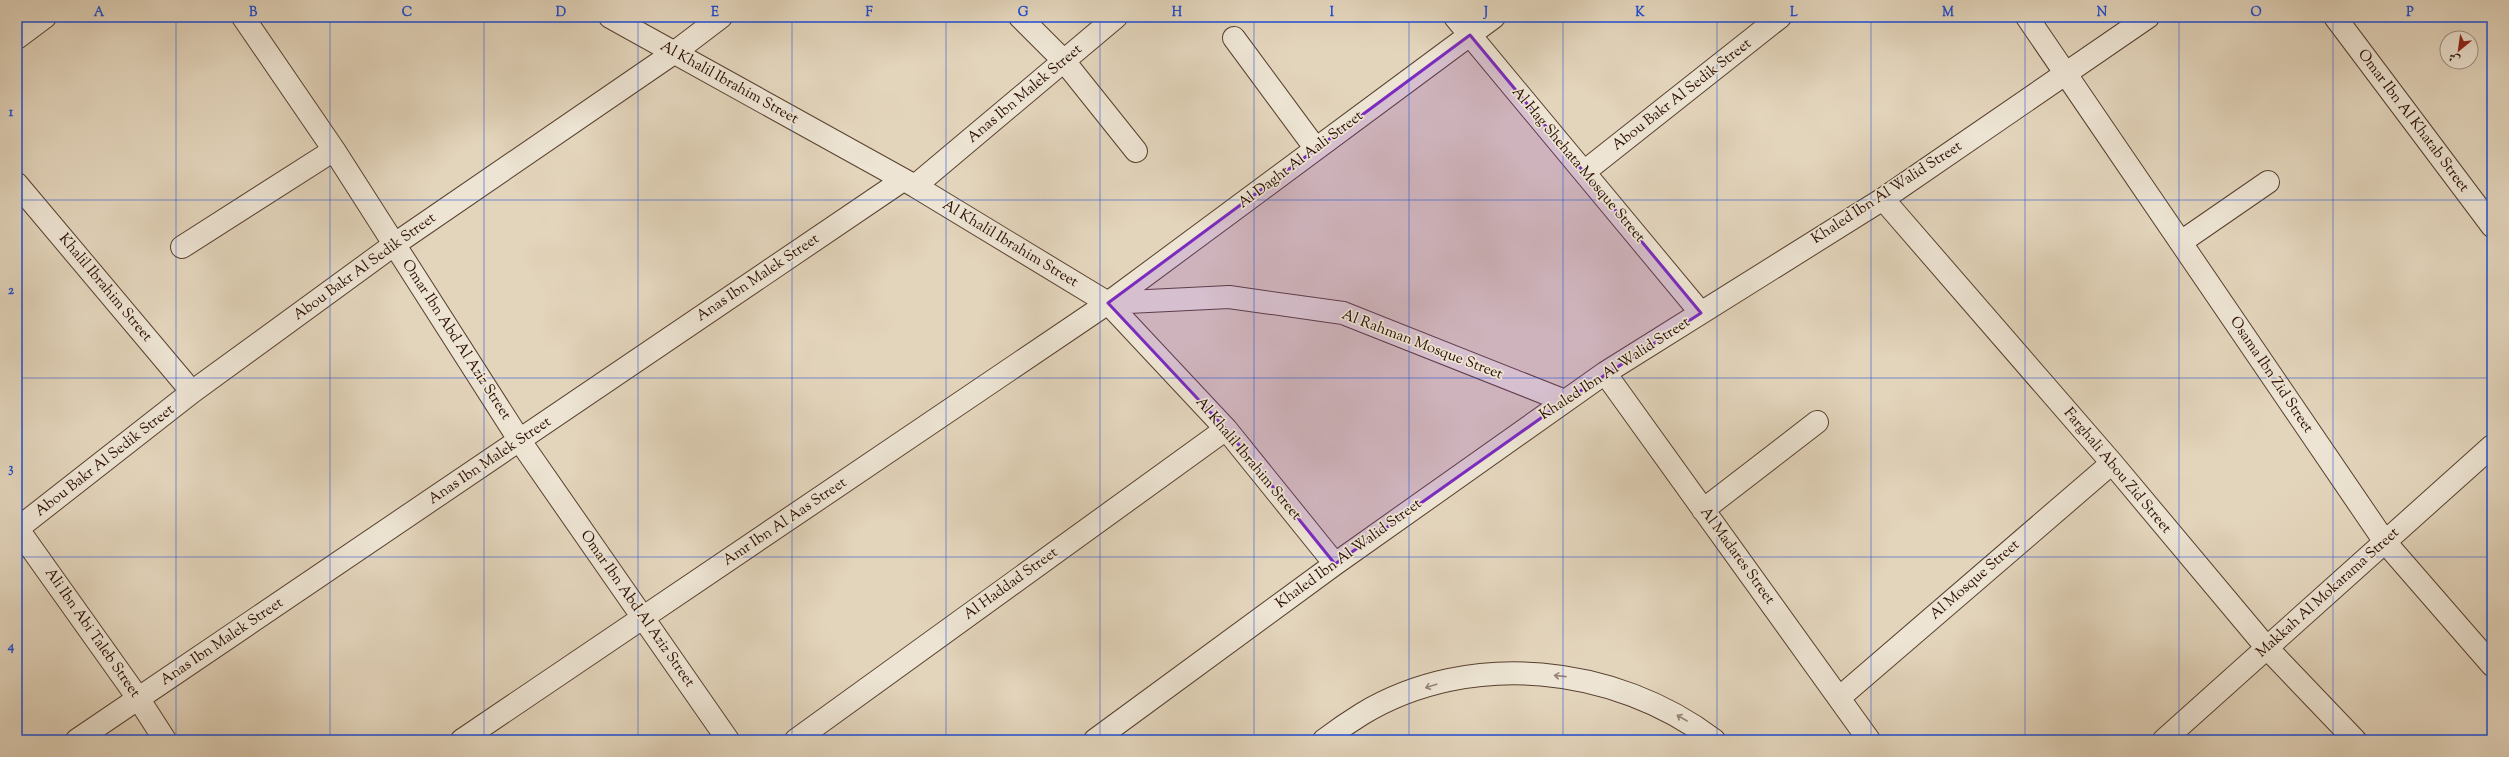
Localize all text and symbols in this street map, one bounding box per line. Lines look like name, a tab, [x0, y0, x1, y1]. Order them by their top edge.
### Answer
text: A	[94, 4, 105, 22]
text: B	[249, 4, 258, 22]
text: C	[402, 4, 412, 22]
text: D	[556, 4, 566, 22]
text: E	[711, 4, 719, 22]
text: F	[865, 4, 873, 22]
text: G	[1018, 4, 1029, 22]
text: H	[1172, 4, 1183, 22]
text: I	[1330, 4, 1335, 22]
text: J	[1483, 4, 1488, 22]
text: K	[1635, 4, 1645, 22]
text: L	[1790, 4, 1798, 22]
text: M	[1942, 4, 1954, 22]
text: N	[2097, 4, 2108, 22]
text: O	[2250, 4, 2262, 22]
text: P	[2406, 4, 2414, 22]
north arrow	[2439, 30, 2479, 70]
street label: Abou Bakr Al Sedik Street	[1608, 34, 1756, 156]
street label: Al Khalil Ibrahim Street	[656, 36, 802, 130]
street label: Anas Ibn Malek Street	[963, 40, 1087, 148]
street label: Omar Ibn Al Khatab Street	[2352, 45, 2474, 197]
text: ش	[2446, 48, 2463, 68]
street label: Al Hag Shehata Mosque Street	[1507, 83, 1649, 247]
text: 1	[9, 104, 14, 122]
street label: Al Daght Al Aali Street	[1234, 106, 1368, 214]
street label: Khaled Ibn Al Walid Street	[1808, 136, 1966, 250]
street label: Al Khalil Ibrahim Street	[938, 195, 1082, 293]
street label: Abou Bakr Al Sedik Street	[289, 208, 441, 326]
street label: Khalil Ibrahim Street	[53, 229, 157, 347]
street label: Anas Ibn Malek Street	[692, 229, 824, 327]
street label: Omar Ibn Abd Al Aziz Street	[396, 256, 516, 424]
text: 2	[8, 282, 15, 300]
street label: Al Rahman Mosque Street	[1338, 305, 1506, 385]
street label: Khaled Ibn Al Walid Street	[1536, 312, 1694, 426]
street label: Osama Ibn Zid Street	[2224, 313, 2318, 437]
street label: Al Khalil Ibrahim Street	[1190, 393, 1306, 525]
street label: Abou Bakr Al Sedik Street	[31, 400, 179, 522]
street label: Farghali Abou Zid Street	[2058, 404, 2176, 538]
street label: Anas Ibn Malek Street	[424, 412, 556, 510]
text: 3	[8, 460, 14, 478]
street label: Amr Ibn Al Aas Street	[719, 473, 851, 571]
street label: Khaled Ibn Al Walid Street	[1272, 494, 1426, 614]
street label: Al Madares Street	[1695, 503, 1779, 609]
street label: Makkah Al Mokarama Street	[2252, 523, 2404, 663]
street label: Omar Ibn Abd Al Aziz Street	[575, 526, 699, 692]
street label: Al Mosque Street	[1925, 535, 2025, 625]
street label: Al Haddad Street	[960, 543, 1062, 625]
street label: Ali Ibn Abi Taleb Street	[39, 564, 145, 702]
street label: Anas Ibn Malek Street	[156, 593, 288, 691]
text: 4	[7, 638, 15, 656]
one-way arrow	[1554, 673, 1567, 680]
one-way arrow	[1425, 683, 1438, 690]
one-way arrow	[1676, 714, 1688, 722]

